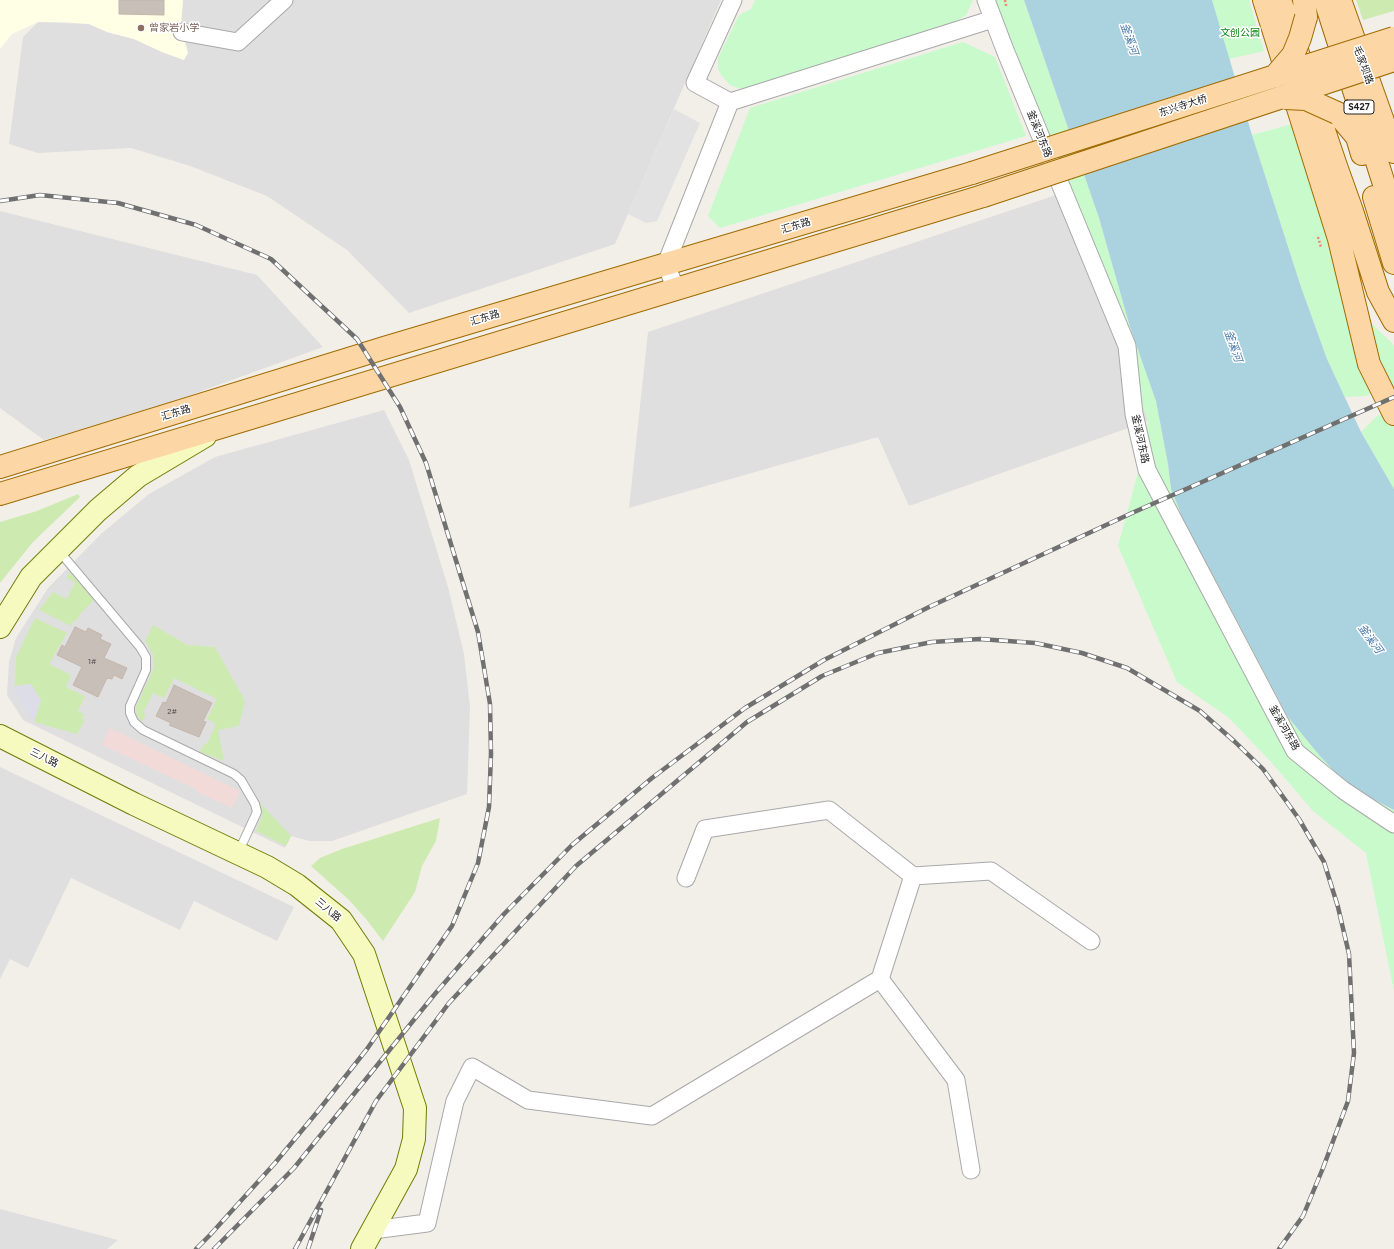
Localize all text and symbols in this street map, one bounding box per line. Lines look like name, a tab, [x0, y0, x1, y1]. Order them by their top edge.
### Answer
water label: 釜溪河	[1117, 21, 1141, 57]
place label: 曾家岩小学	[149, 22, 199, 34]
marker: 曾家岩小学	[136, 23, 146, 33]
park label: 文创公园	[1220, 27, 1260, 39]
street label: 毛家坝路	[1351, 44, 1375, 86]
street label: 东兴寺大桥	[1157, 93, 1209, 119]
road number: S427	[1344, 100, 1374, 114]
street label: 釜溪河东路	[1024, 109, 1054, 159]
street label: 汇东路	[780, 216, 812, 236]
street label: 汇东路	[469, 308, 501, 328]
water label: 釜溪河	[1221, 328, 1245, 364]
street label: 汇东路	[160, 403, 192, 423]
street label: 釜溪河东路	[1129, 413, 1151, 465]
water label: 釜溪河	[1355, 622, 1385, 656]
house number: 1#	[88, 657, 96, 667]
street label: 釜溪河东路	[1266, 703, 1302, 753]
house number: 2#	[167, 707, 177, 717]
street label: 三八路	[28, 746, 60, 770]
street label: 三八路	[313, 896, 343, 924]

